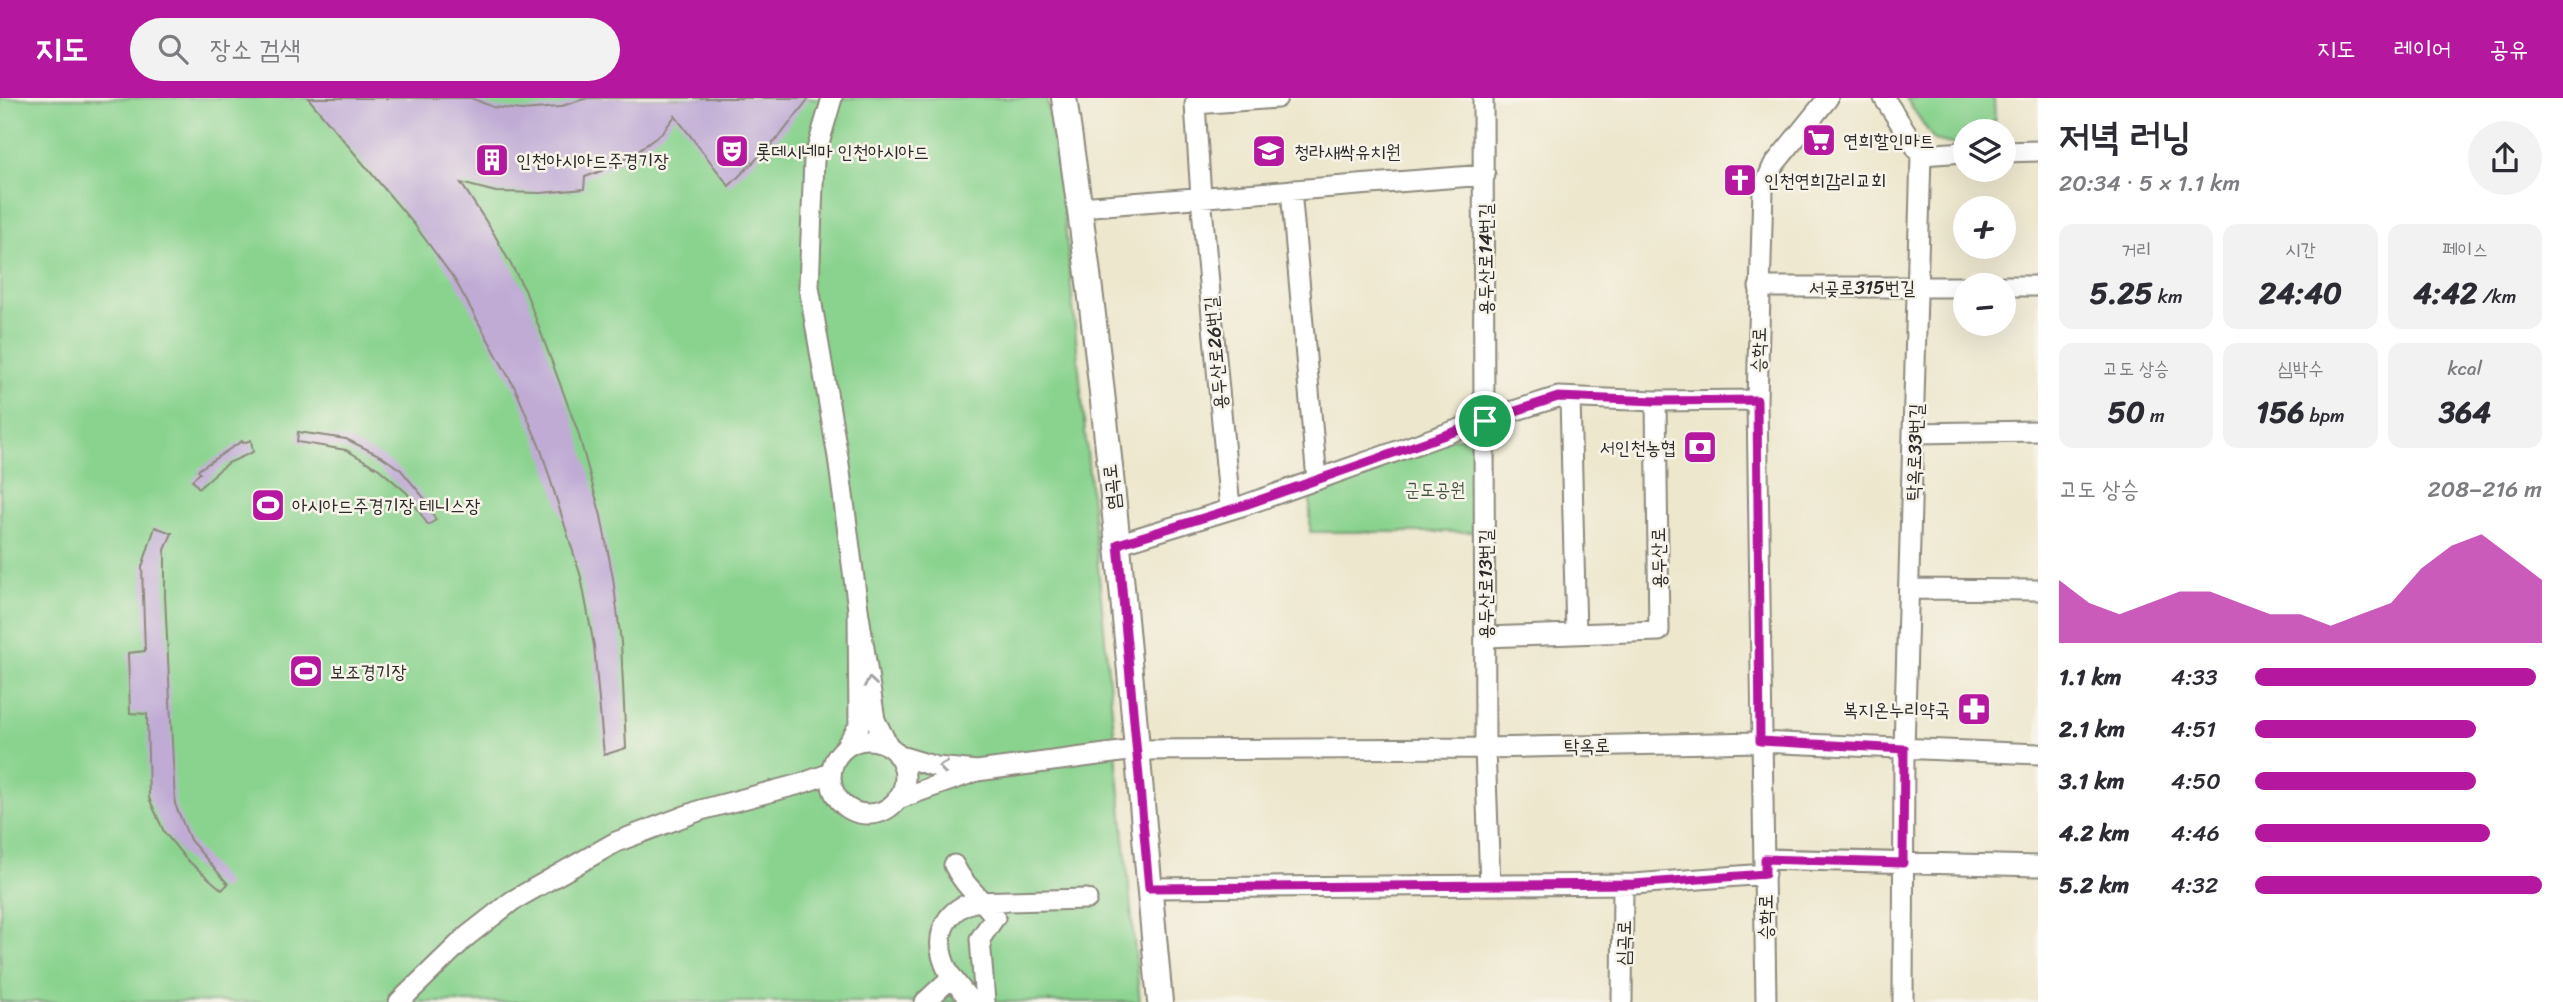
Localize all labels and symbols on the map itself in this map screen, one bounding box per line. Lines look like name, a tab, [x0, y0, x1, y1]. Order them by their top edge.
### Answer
supermarket icon: 연희할인마트	[1800, 121, 1838, 159]
place label: 연희할인마트	[1843, 124, 1935, 157]
theatre icon: 롯데시네마 인천아시아드	[713, 132, 751, 170]
school or university icon: 청라새싹유치원	[1250, 132, 1288, 170]
place label: 롯데시네마 인천아시아드	[756, 135, 929, 168]
place label: 청라새싹유치원	[1294, 135, 1401, 168]
building icon: 인천아시아드주경기장	[473, 141, 511, 179]
place label: 인천아시아드주경기장	[516, 144, 669, 177]
church icon: 인천연희감리교회	[1721, 161, 1759, 199]
place label: 인천연희감리교회	[1764, 164, 1886, 197]
street label: 용두산로14번길	[1469, 203, 1502, 315]
street label: 서곶로315번길	[1809, 271, 1915, 304]
street label: 용두산로26번길	[1194, 295, 1237, 411]
street label: 승학로	[1742, 327, 1775, 373]
pin	[1455, 391, 1515, 451]
street label: 탁옥로33번길	[1896, 403, 1933, 501]
bank icon: 서인천농협	[1681, 428, 1719, 466]
place label: 서인천농협	[1600, 431, 1676, 464]
street label: 염곡로	[1093, 462, 1130, 511]
park label: 군도공원	[1404, 473, 1466, 506]
sports icon: 아시아드주경기장 테니스장	[249, 486, 287, 524]
place label: 아시아드주경기장 테니스장	[292, 489, 480, 522]
street label: 용두산로	[1641, 527, 1676, 589]
street label: 용두산로13번길	[1469, 529, 1502, 639]
sports icon: 보조경기장	[287, 652, 325, 690]
place label: 보조경기장	[330, 655, 406, 688]
one-way arrow	[862, 677, 877, 688]
pharmacy icon: 복지온누리약국	[1955, 690, 1993, 728]
place label: 복지온누리약국	[1843, 693, 1950, 726]
street label: 탁옥로	[1564, 729, 1610, 762]
one-way arrow	[937, 760, 949, 775]
street label: 승학로	[1749, 894, 1782, 940]
street label: 심곡로	[1607, 920, 1640, 966]

